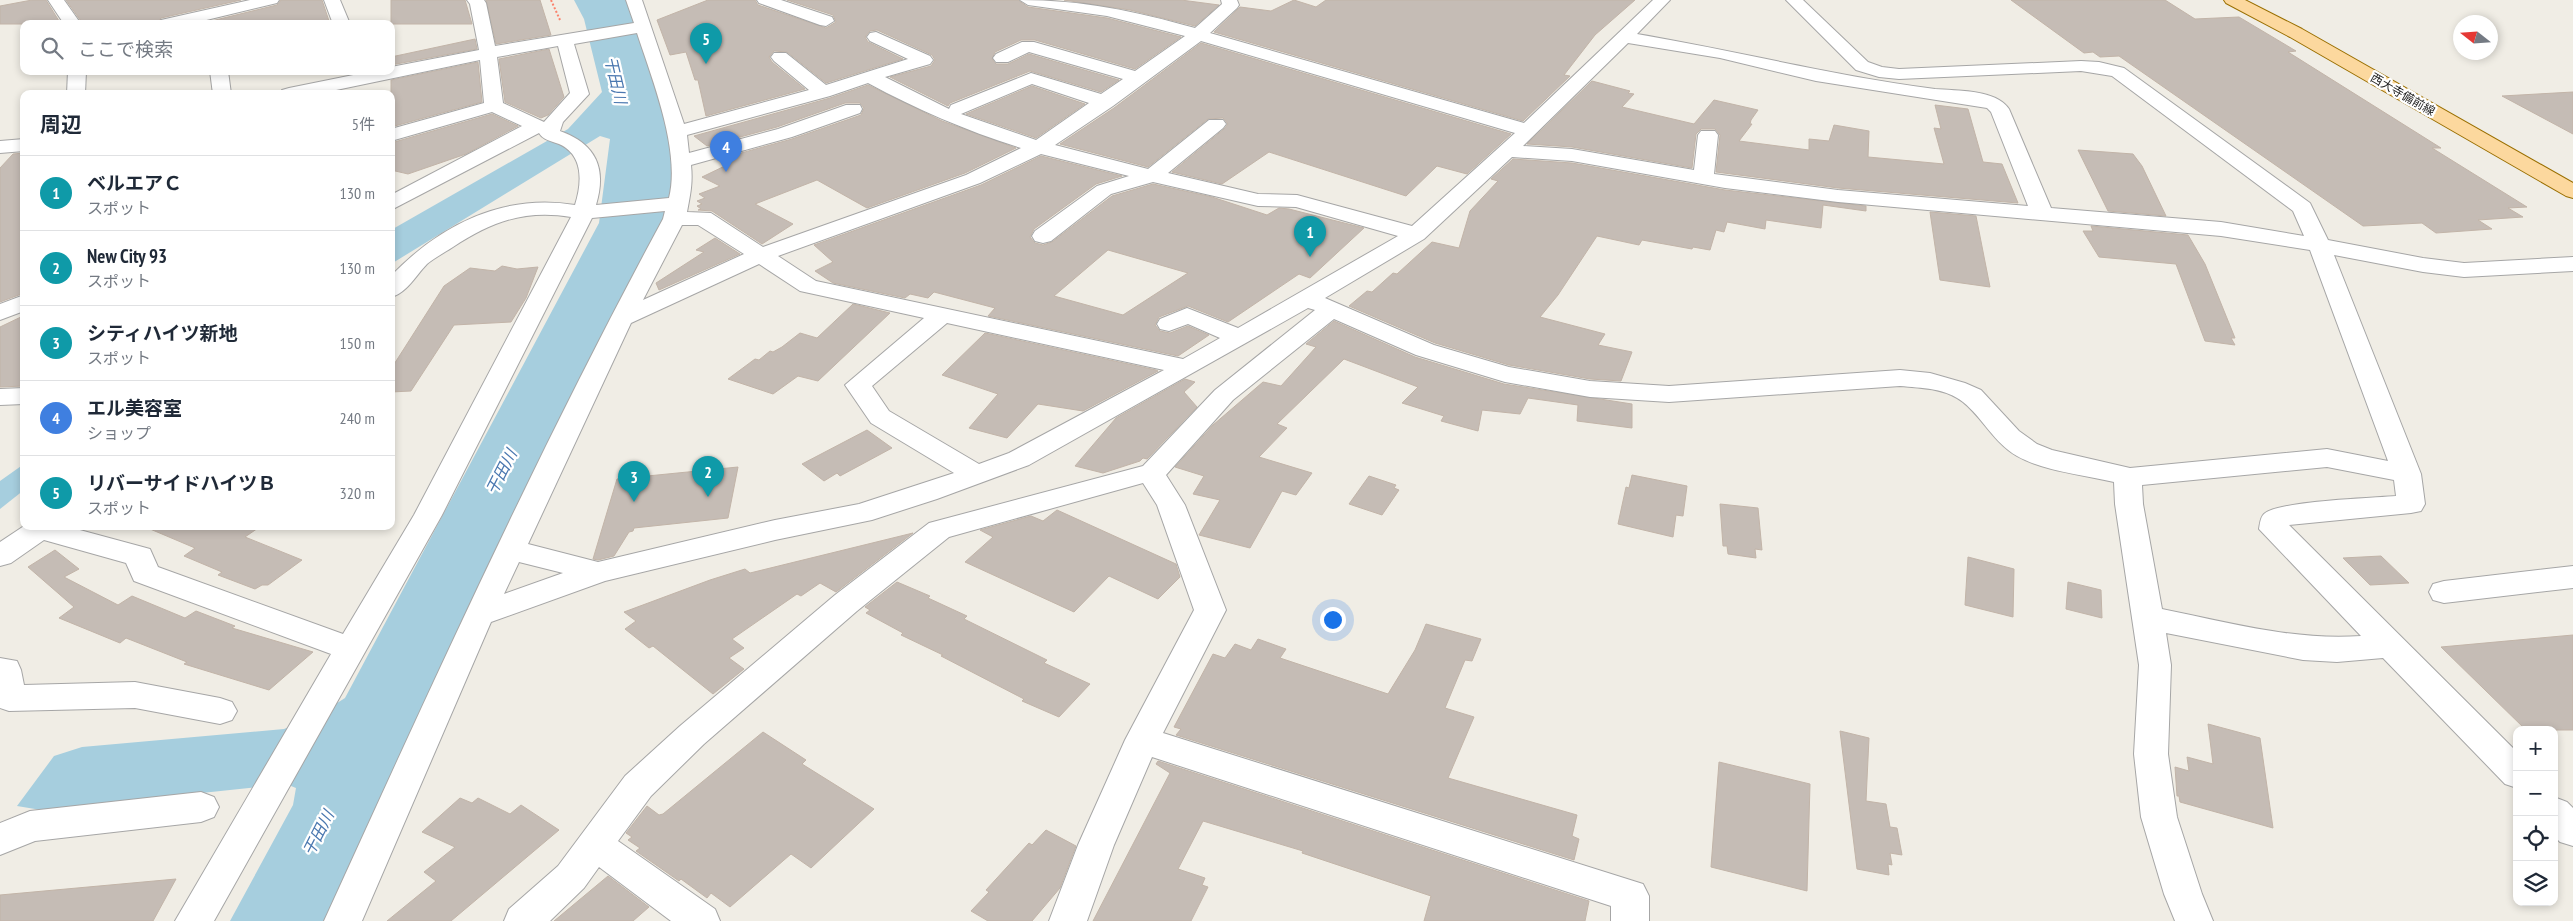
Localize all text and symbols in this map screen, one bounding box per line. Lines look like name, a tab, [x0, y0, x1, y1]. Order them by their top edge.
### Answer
north arrow	[2453, 15, 2498, 60]
search box	[20, 20, 395, 75]
pin: 5	[690, 23, 722, 64]
icon: search	[38, 34, 66, 62]
text: ここで検索	[78, 37, 173, 61]
water label: 干田川	[601, 54, 632, 108]
street label: 西大寺備前線	[2368, 70, 2438, 118]
text: 周辺	[40, 111, 82, 138]
text: 5件	[352, 114, 375, 134]
pin: 4	[710, 131, 742, 172]
text: ベルエアＣ	[87, 171, 182, 195]
text: 1	[52, 183, 60, 203]
text: 130 m	[340, 183, 375, 203]
text: スポット	[87, 198, 151, 218]
pin: 1	[1294, 216, 1326, 257]
text: New City 93	[87, 244, 167, 268]
text: 2	[52, 258, 60, 278]
text: 130 m	[340, 258, 375, 278]
text: スポット	[87, 271, 151, 291]
text: シティハイツ新地	[87, 321, 237, 345]
text: 3	[52, 333, 60, 353]
text: 150 m	[340, 333, 375, 353]
text: スポット	[87, 348, 151, 368]
text: エル美容室	[87, 396, 182, 420]
text: 4	[52, 408, 60, 428]
text: 240 m	[340, 408, 375, 428]
text: ショップ	[87, 423, 151, 443]
water label: 干田川	[481, 444, 522, 498]
pin: 2	[692, 456, 724, 497]
pin: 3	[618, 461, 650, 502]
text: リバーサイドハイツＢ	[87, 471, 276, 495]
text: 5	[52, 483, 60, 503]
text: 320 m	[340, 483, 375, 503]
text: スポット	[87, 498, 151, 518]
your location	[1320, 607, 1346, 633]
map controls	[2513, 726, 2558, 906]
button: +	[2513, 726, 2558, 771]
button: −	[2513, 771, 2558, 816]
water label: 干田川	[298, 805, 339, 859]
button: locate	[2513, 816, 2558, 861]
button: layers	[2513, 861, 2558, 906]

